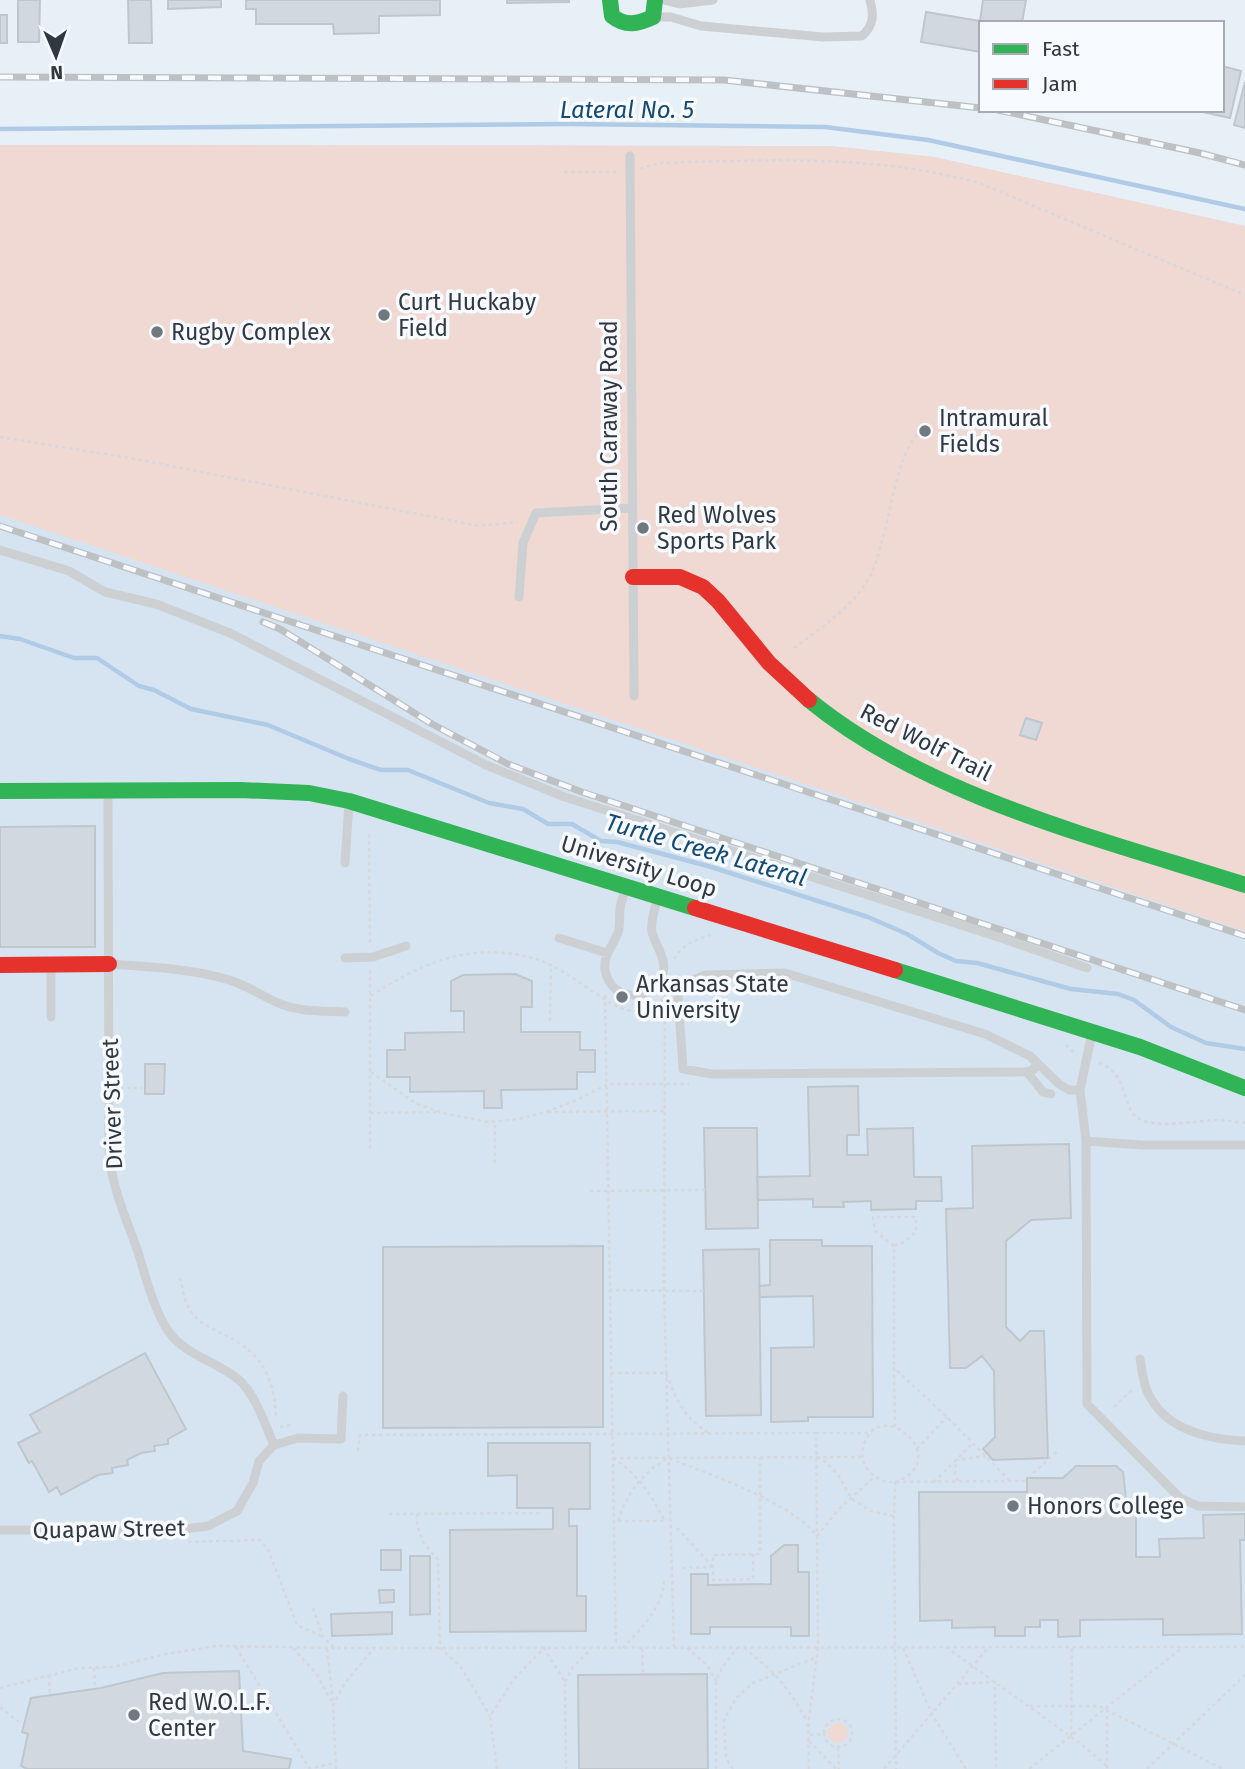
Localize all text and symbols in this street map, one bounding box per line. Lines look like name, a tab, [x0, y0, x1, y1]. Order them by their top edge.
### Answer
north arrow	[21, 21, 91, 91]
legend	[979, 21, 1224, 112]
text: Fast	[1042, 36, 1080, 62]
text: N	[50, 61, 63, 84]
text: Jam	[1042, 71, 1078, 97]
water label: Lateral No. 5	[560, 96, 694, 124]
place label: Curt Huckaby Field	[398, 288, 537, 342]
marker: Curt Huckaby Field	[376, 307, 392, 323]
place label: Rugby Complex	[171, 318, 331, 346]
street label: South Caraway Road	[595, 320, 623, 532]
marker: Rugby Complex	[149, 324, 165, 340]
place label: Intramural Fields	[939, 404, 1049, 458]
marker: Intramural Fields	[917, 423, 933, 439]
place label: Red Wolves Sports Park	[657, 501, 776, 555]
marker: Red Wolves Sports Park	[635, 520, 651, 536]
street label: Red Wolf Trail	[856, 697, 997, 787]
water label: Turtle Creek Lateral	[602, 808, 810, 892]
street label: University Loop	[558, 829, 720, 903]
place label: Arkansas State University	[636, 970, 789, 1024]
marker: Arkansas State University	[614, 989, 630, 1005]
street label: Driver Street	[96, 1037, 128, 1170]
place label: Honors College	[1027, 1492, 1184, 1520]
marker: Honors College	[1005, 1498, 1021, 1514]
street label: Quapaw Street	[32, 1514, 186, 1544]
place label: Red W.O.L.F. Center	[148, 1688, 270, 1742]
marker: Red W.O.L.F. Center	[126, 1707, 142, 1723]

